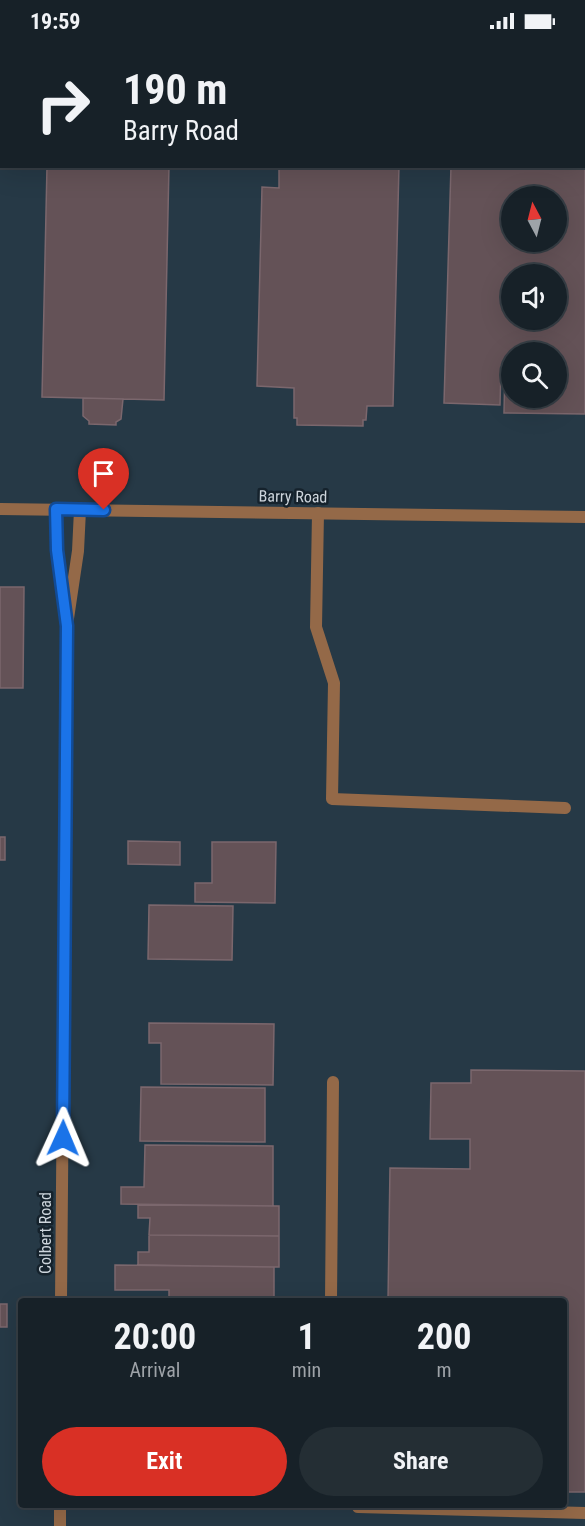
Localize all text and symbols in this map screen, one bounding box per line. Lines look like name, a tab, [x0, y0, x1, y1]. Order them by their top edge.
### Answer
text: 19:59	[30, 9, 81, 34]
text: 190 m	[123, 65, 228, 114]
icon: right	[24, 66, 102, 144]
text: Barry Road	[123, 115, 239, 147]
north arrow	[501, 186, 567, 252]
map controls	[501, 186, 567, 408]
button: sound	[501, 264, 567, 330]
button: search	[501, 342, 567, 408]
pin	[78, 448, 129, 510]
icon: arrive	[87, 457, 120, 490]
street label: Barry Road	[258, 486, 328, 507]
position arrow	[31, 1106, 95, 1170]
street label: Colbert Road	[36, 1192, 55, 1274]
text: 20:00	[114, 1316, 196, 1358]
text: 1	[297, 1316, 316, 1358]
text: 200	[417, 1316, 471, 1358]
text: Arrival	[129, 1358, 180, 1382]
text: min	[292, 1358, 321, 1382]
text: m	[437, 1358, 452, 1382]
button: Exit	[42, 1427, 287, 1496]
button: Share	[299, 1427, 543, 1496]

